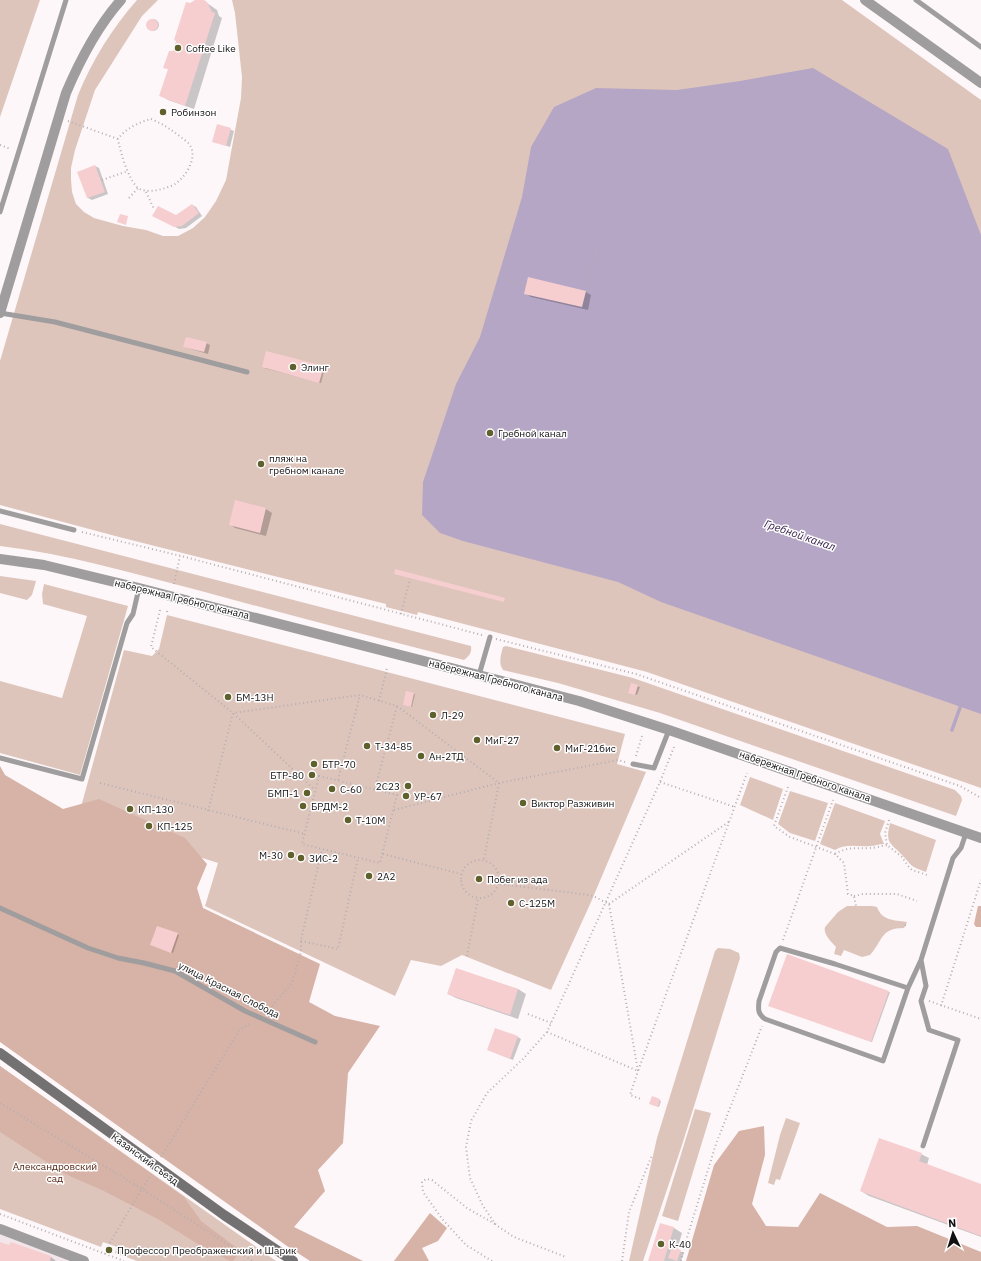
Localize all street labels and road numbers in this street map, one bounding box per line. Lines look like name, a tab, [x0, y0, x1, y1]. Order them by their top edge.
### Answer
street label: набережная Гребного канала	[113, 576, 251, 622]
street label: набережная Гребного канала	[428, 656, 565, 704]
street label: набережная Гребного канала	[738, 747, 873, 805]
street label: улица Красная Слобода	[176, 959, 282, 1021]
street label: Казанский съезд	[109, 1130, 181, 1188]

